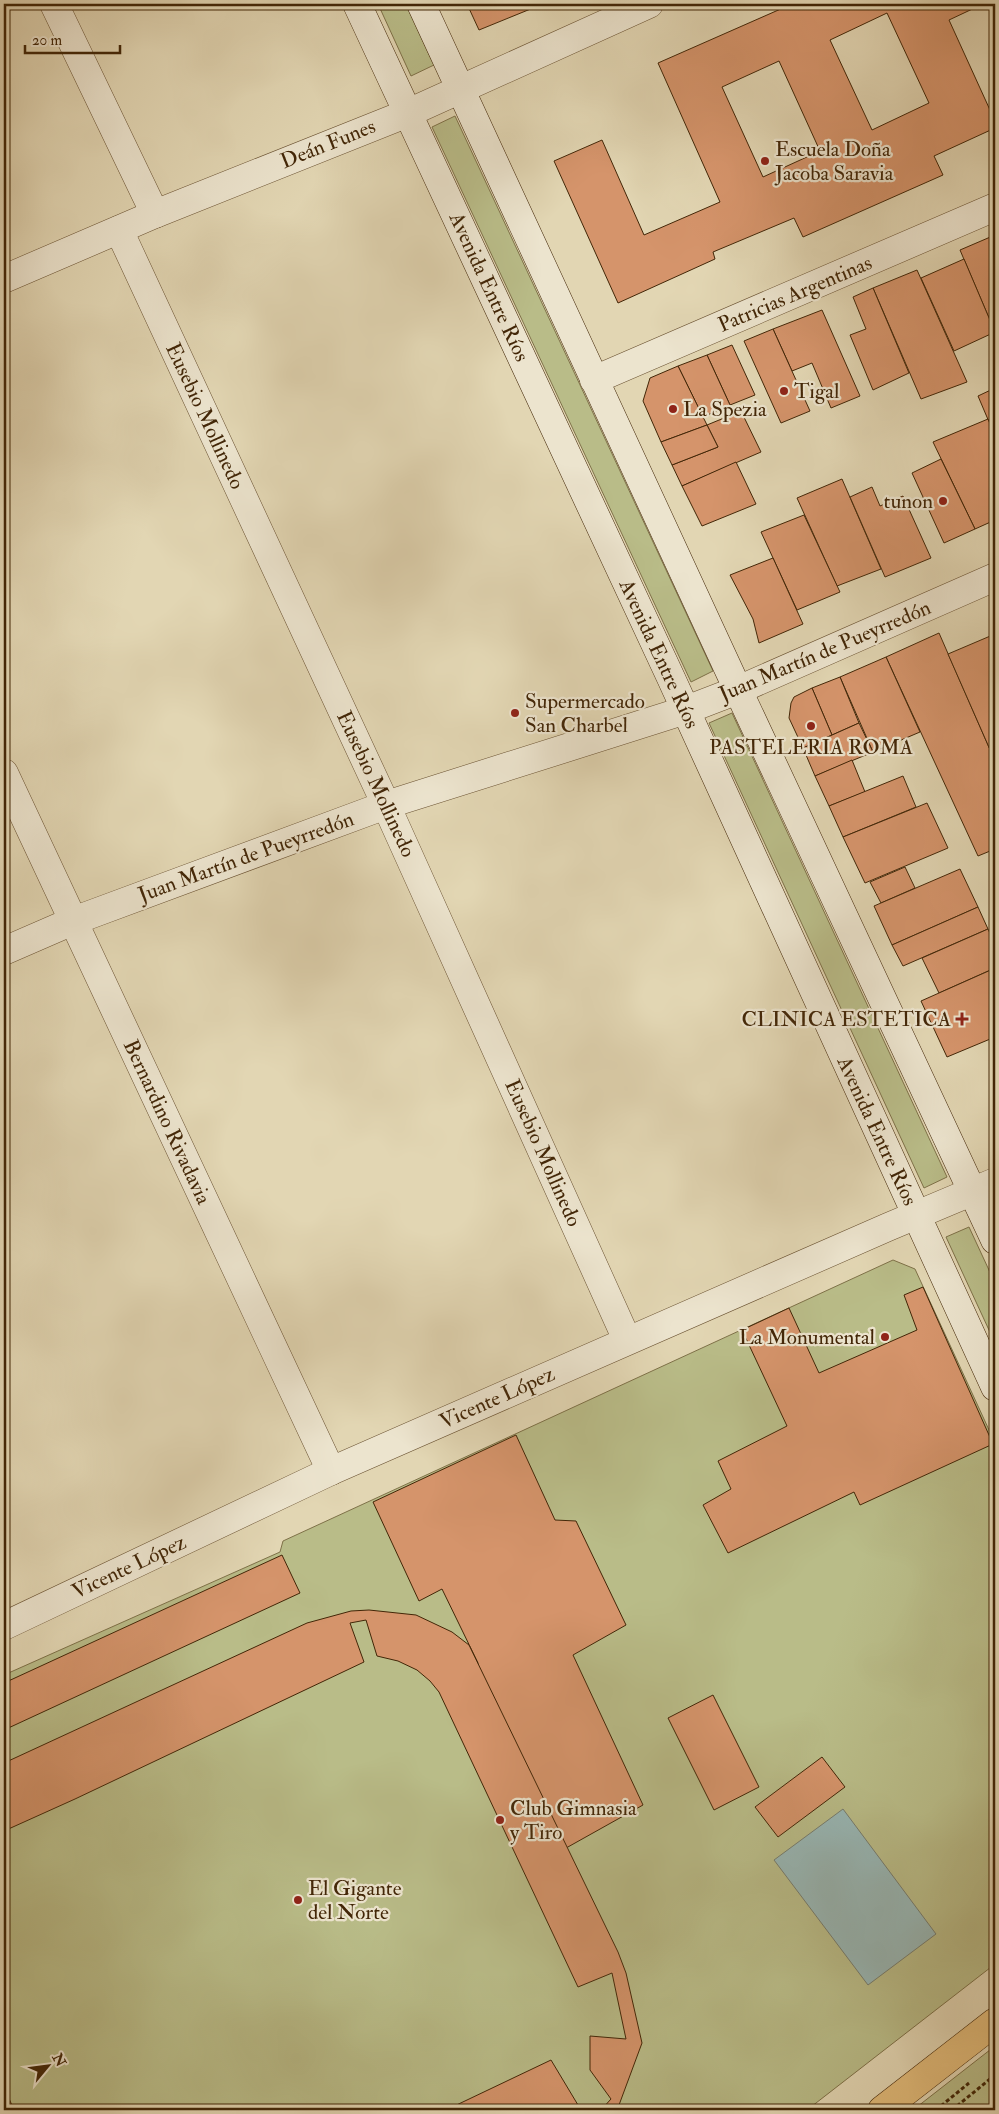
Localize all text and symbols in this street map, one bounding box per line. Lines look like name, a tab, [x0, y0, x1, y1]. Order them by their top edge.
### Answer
scale bar	[25, 22, 120, 54]
text: 20 m	[32, 31, 62, 50]
street label: Deán Funes	[277, 113, 379, 175]
place label: Escuela Doña Jacoba Saravia	[774, 136, 894, 187]
marker: Escuela Doña Jacoba Saravia	[759, 155, 771, 167]
street label: Avenida Entre Ríos	[442, 207, 535, 366]
street label: Patricias Argentinas	[714, 249, 876, 339]
street label: Eusebio Mollinedo	[159, 338, 251, 494]
place label: Tigal	[794, 378, 840, 405]
marker: Tigal	[778, 385, 790, 397]
place label: La Spezia	[683, 396, 767, 423]
marker: La Spezia	[667, 403, 679, 415]
place label: tunon	[884, 488, 933, 515]
marker: tunon	[937, 495, 949, 507]
street label: Avenida Entre Ríos	[612, 574, 705, 733]
street label: Juan Martín de Pueyrredón	[714, 594, 935, 708]
place label: Supermercado San Charbel	[525, 688, 645, 739]
street label: Eusebio Mollinedo	[330, 706, 422, 862]
marker: Supermercado San Charbel	[509, 707, 521, 719]
marker: PASTELERIA ROMA	[805, 720, 817, 732]
place label: PASTELERIA ROMA	[709, 734, 913, 761]
street label: Juan Martín de Pueyrredón	[134, 805, 358, 909]
place label: CLINICA ESTETICA	[741, 1006, 951, 1033]
marker: CLINICA ESTETICA	[955, 1012, 969, 1026]
street label: Bernardino Rivadavia	[117, 1035, 217, 1209]
street label: Avenida Entre Ríos	[830, 1051, 923, 1210]
street label: Eusebio Mollinedo	[498, 1075, 588, 1231]
place label: La Monumental	[739, 1324, 876, 1351]
marker: La Monumental	[879, 1331, 891, 1343]
street label: Vicente López	[435, 1361, 559, 1435]
street label: Vicente López	[67, 1529, 191, 1605]
place label: Club Gimnasia y Tiro	[510, 1795, 637, 1846]
marker: Club Gimnasia y Tiro	[494, 1814, 506, 1826]
place label: El Gigante del Norte	[308, 1875, 402, 1926]
marker: El Gigante del Norte	[292, 1894, 304, 1906]
north arrow	[22, 2042, 72, 2092]
text: N	[48, 2049, 70, 2070]

